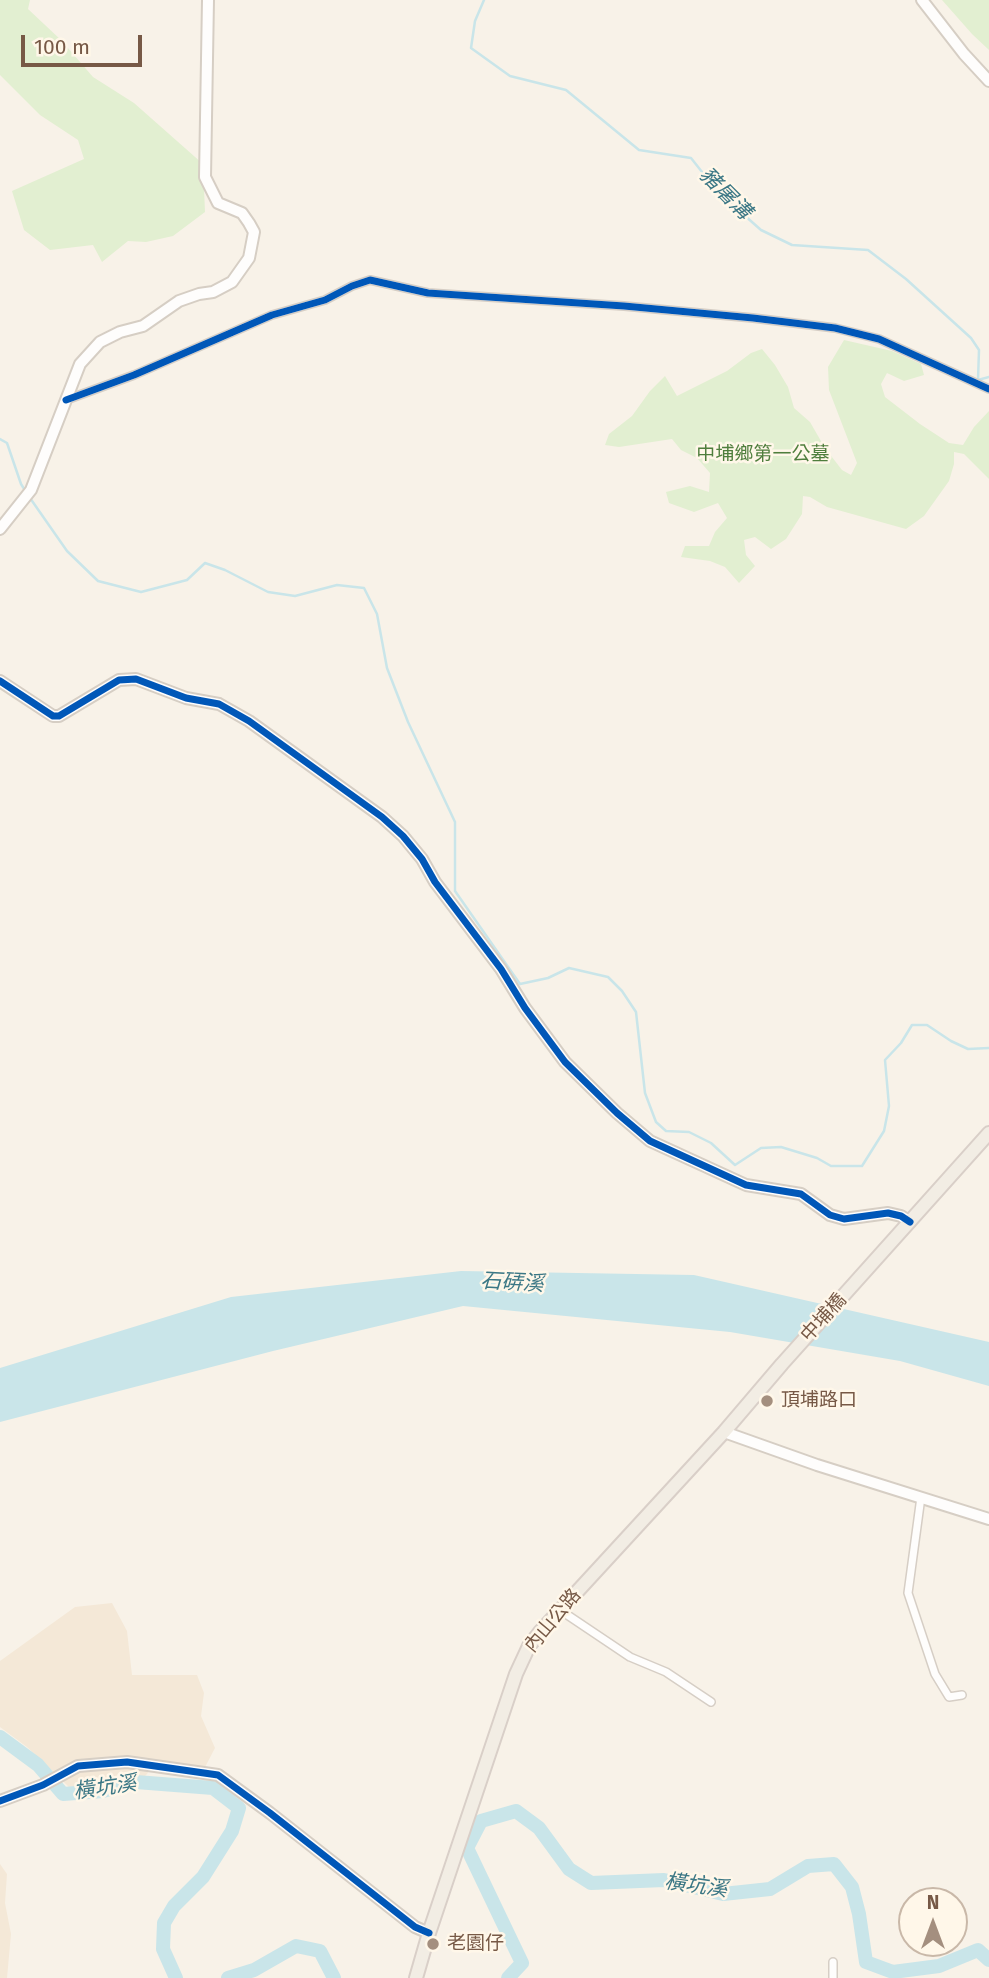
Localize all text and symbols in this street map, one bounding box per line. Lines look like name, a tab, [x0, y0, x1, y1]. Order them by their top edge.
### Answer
scale bar	[24, 21, 145, 65]
text: 100 m	[34, 34, 90, 60]
water label: 豬屠溝	[694, 163, 756, 225]
park label: 中埔鄉第一公墓	[697, 444, 829, 466]
water label: 石硦溪	[480, 1269, 544, 1297]
street label: 中埔橋	[796, 1289, 852, 1347]
place label: 頂埔路口	[781, 1390, 857, 1412]
marker: 頂埔路口	[759, 1393, 775, 1409]
street label: 內山公路	[520, 1585, 586, 1657]
water label: 橫坑溪	[72, 1771, 138, 1805]
water label: 橫坑溪	[663, 1869, 729, 1903]
north arrow	[898, 1887, 968, 1957]
text: N	[927, 1891, 939, 1914]
place label: 老園仔	[447, 1933, 504, 1955]
marker: 老園仔	[425, 1936, 441, 1952]

